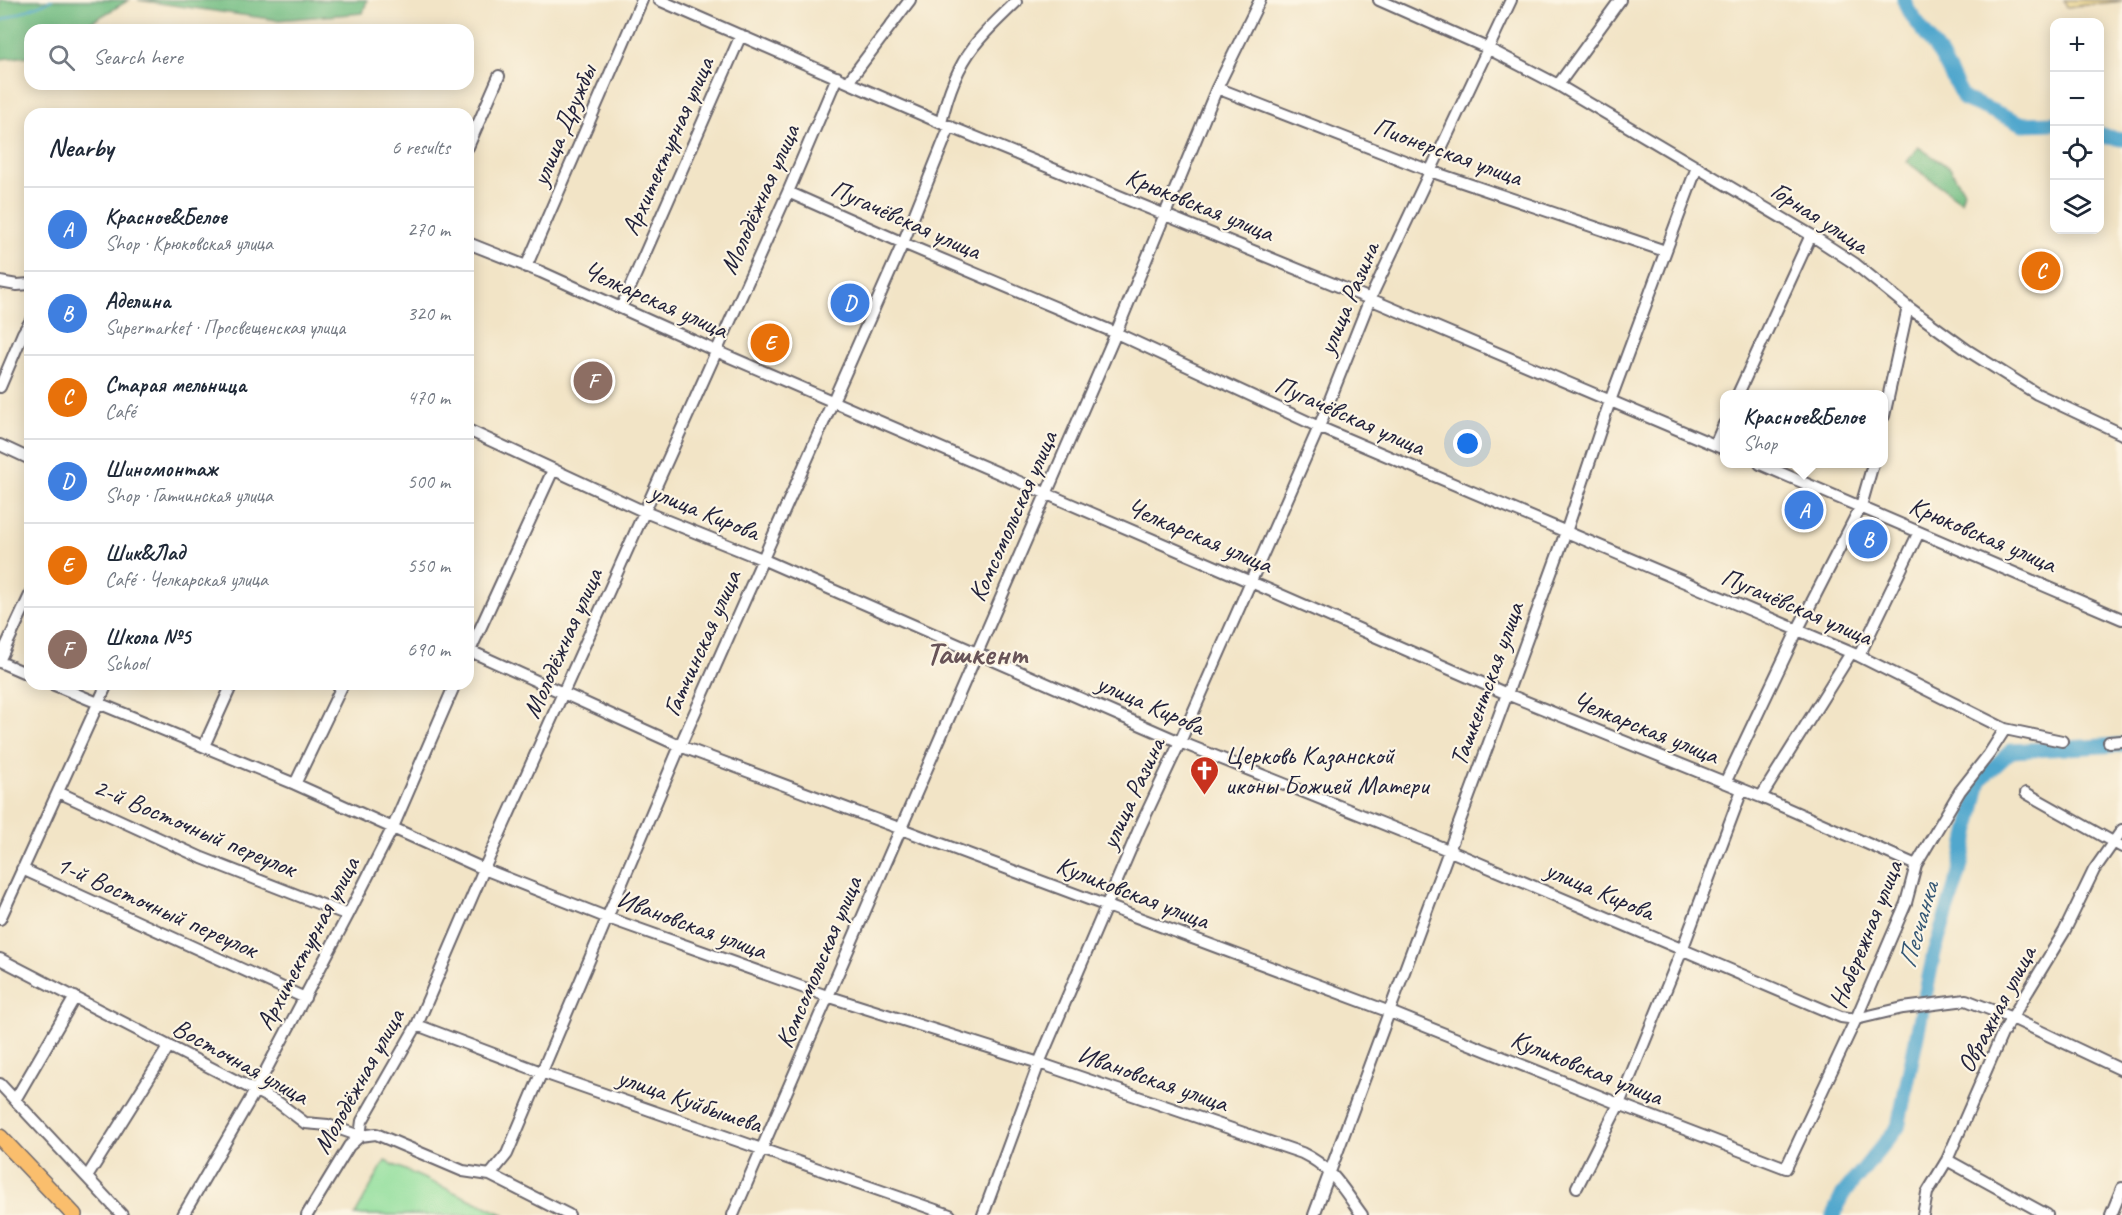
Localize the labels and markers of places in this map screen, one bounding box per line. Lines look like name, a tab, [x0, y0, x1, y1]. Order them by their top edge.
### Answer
pin: C	[2022, 248, 2060, 294]
pin: D	[830, 280, 870, 326]
pin: E	[750, 320, 790, 366]
pin: F	[574, 358, 612, 404]
pin: A	[1784, 488, 1824, 532]
pin: B	[1848, 516, 1888, 562]
place label: Церковь Казанской иконы Божией Матери	[1225, 739, 1431, 802]
church icon: Церковь Казанской иконы Божией Матери	[1188, 754, 1220, 796]

